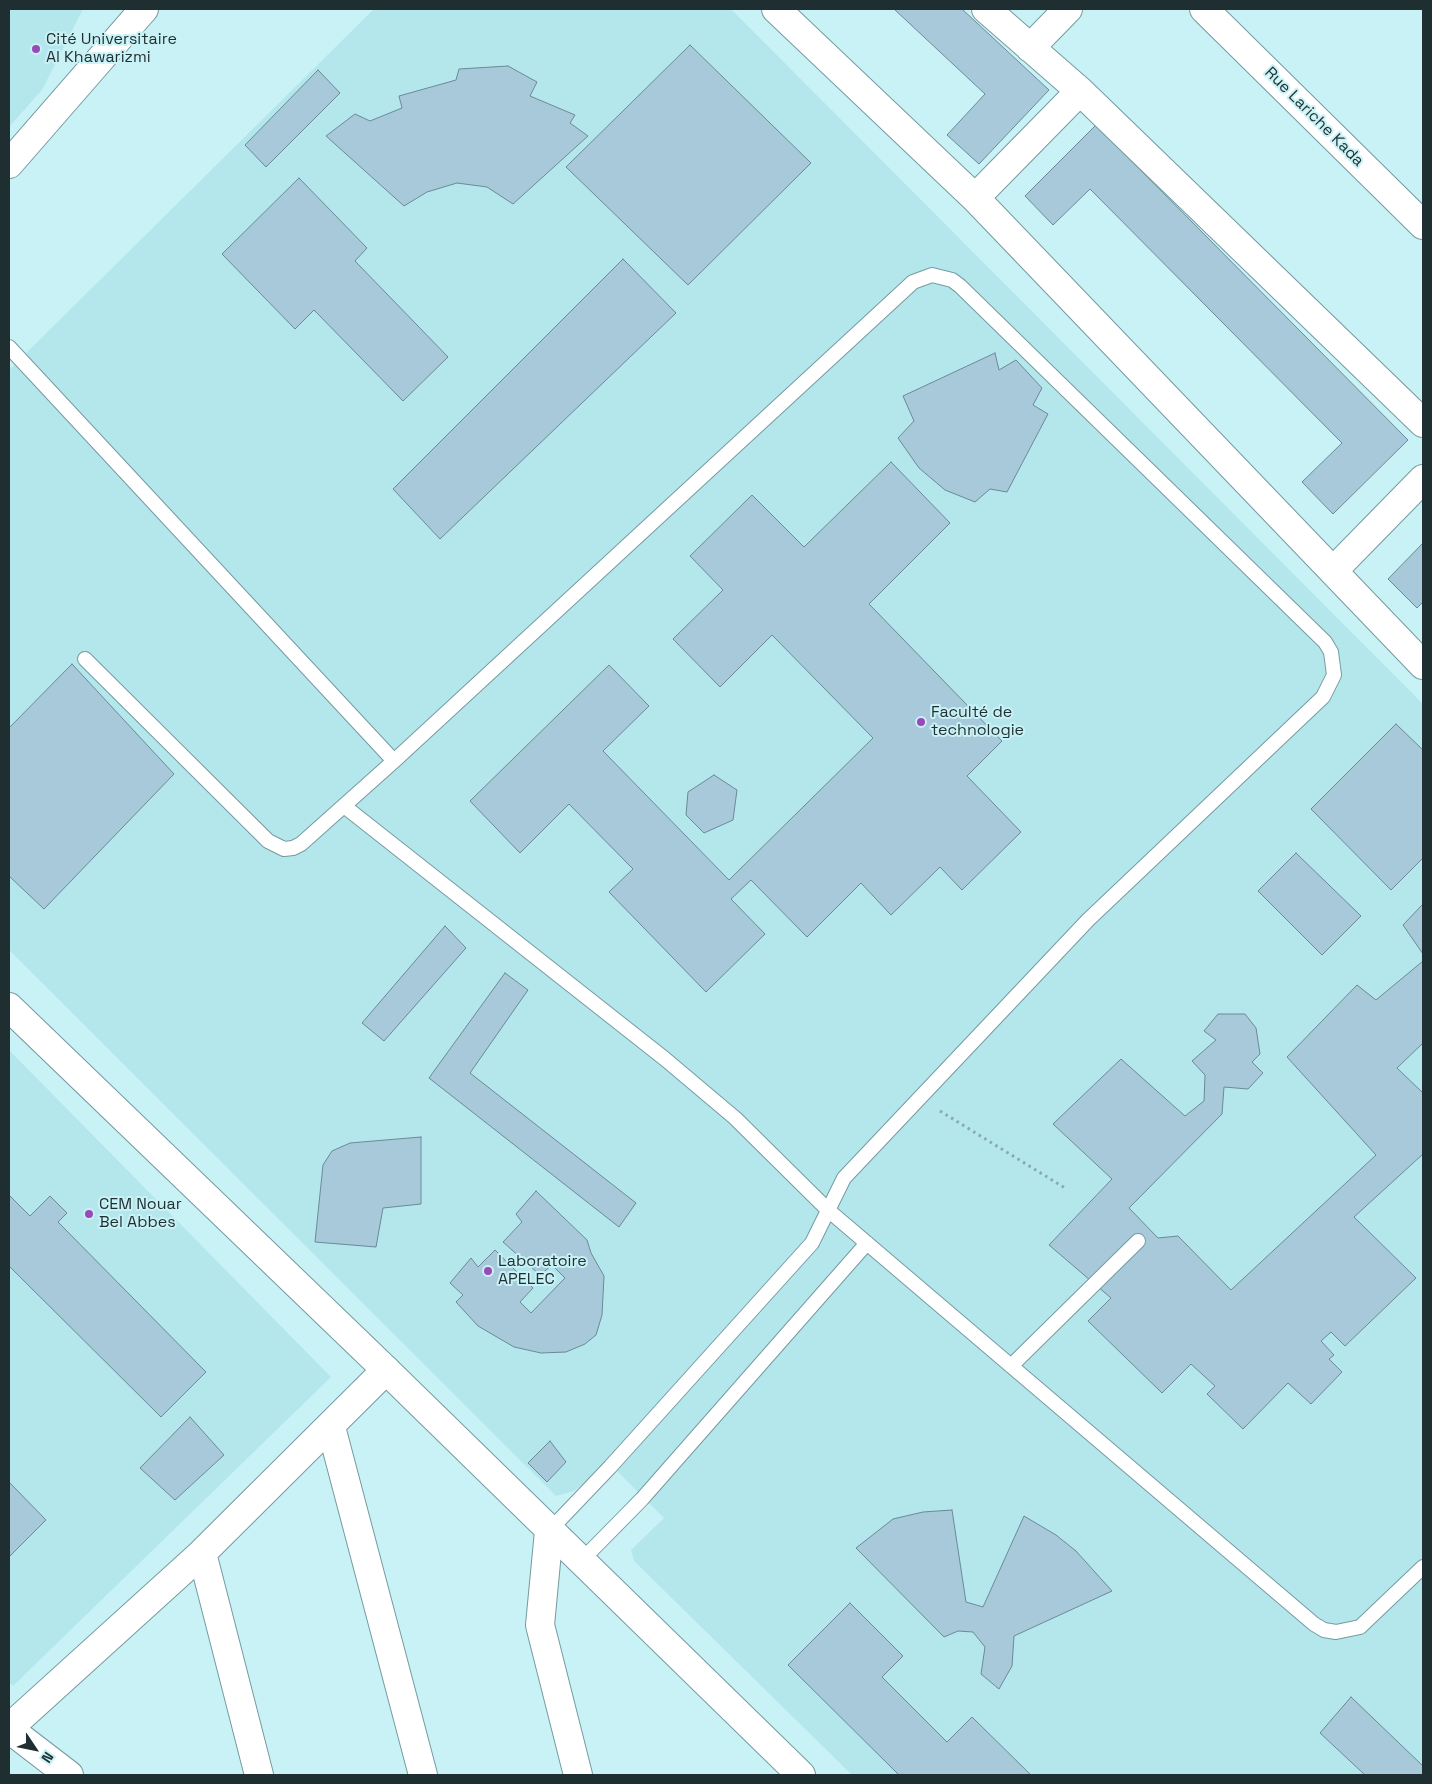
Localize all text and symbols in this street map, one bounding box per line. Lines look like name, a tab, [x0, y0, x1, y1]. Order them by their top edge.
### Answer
place label: Cité Universitaire Al Khawarizmi	[46, 30, 177, 68]
marker: Cité Universitaire Al Khawarizmi	[30, 43, 42, 55]
street label: Rue Lariche Kada	[1260, 63, 1368, 171]
place label: Faculté de technologie	[931, 703, 1024, 741]
marker: Faculté de technologie	[915, 716, 927, 728]
place label: CEM Nouar Bel Abbes	[99, 1195, 182, 1233]
marker: CEM Nouar Bel Abbes	[83, 1208, 95, 1220]
place label: Laboratoire APELEC	[498, 1252, 587, 1290]
marker: Laboratoire APELEC	[482, 1265, 494, 1277]
north arrow	[10, 1724, 60, 1774]
text: N	[37, 1748, 58, 1766]

